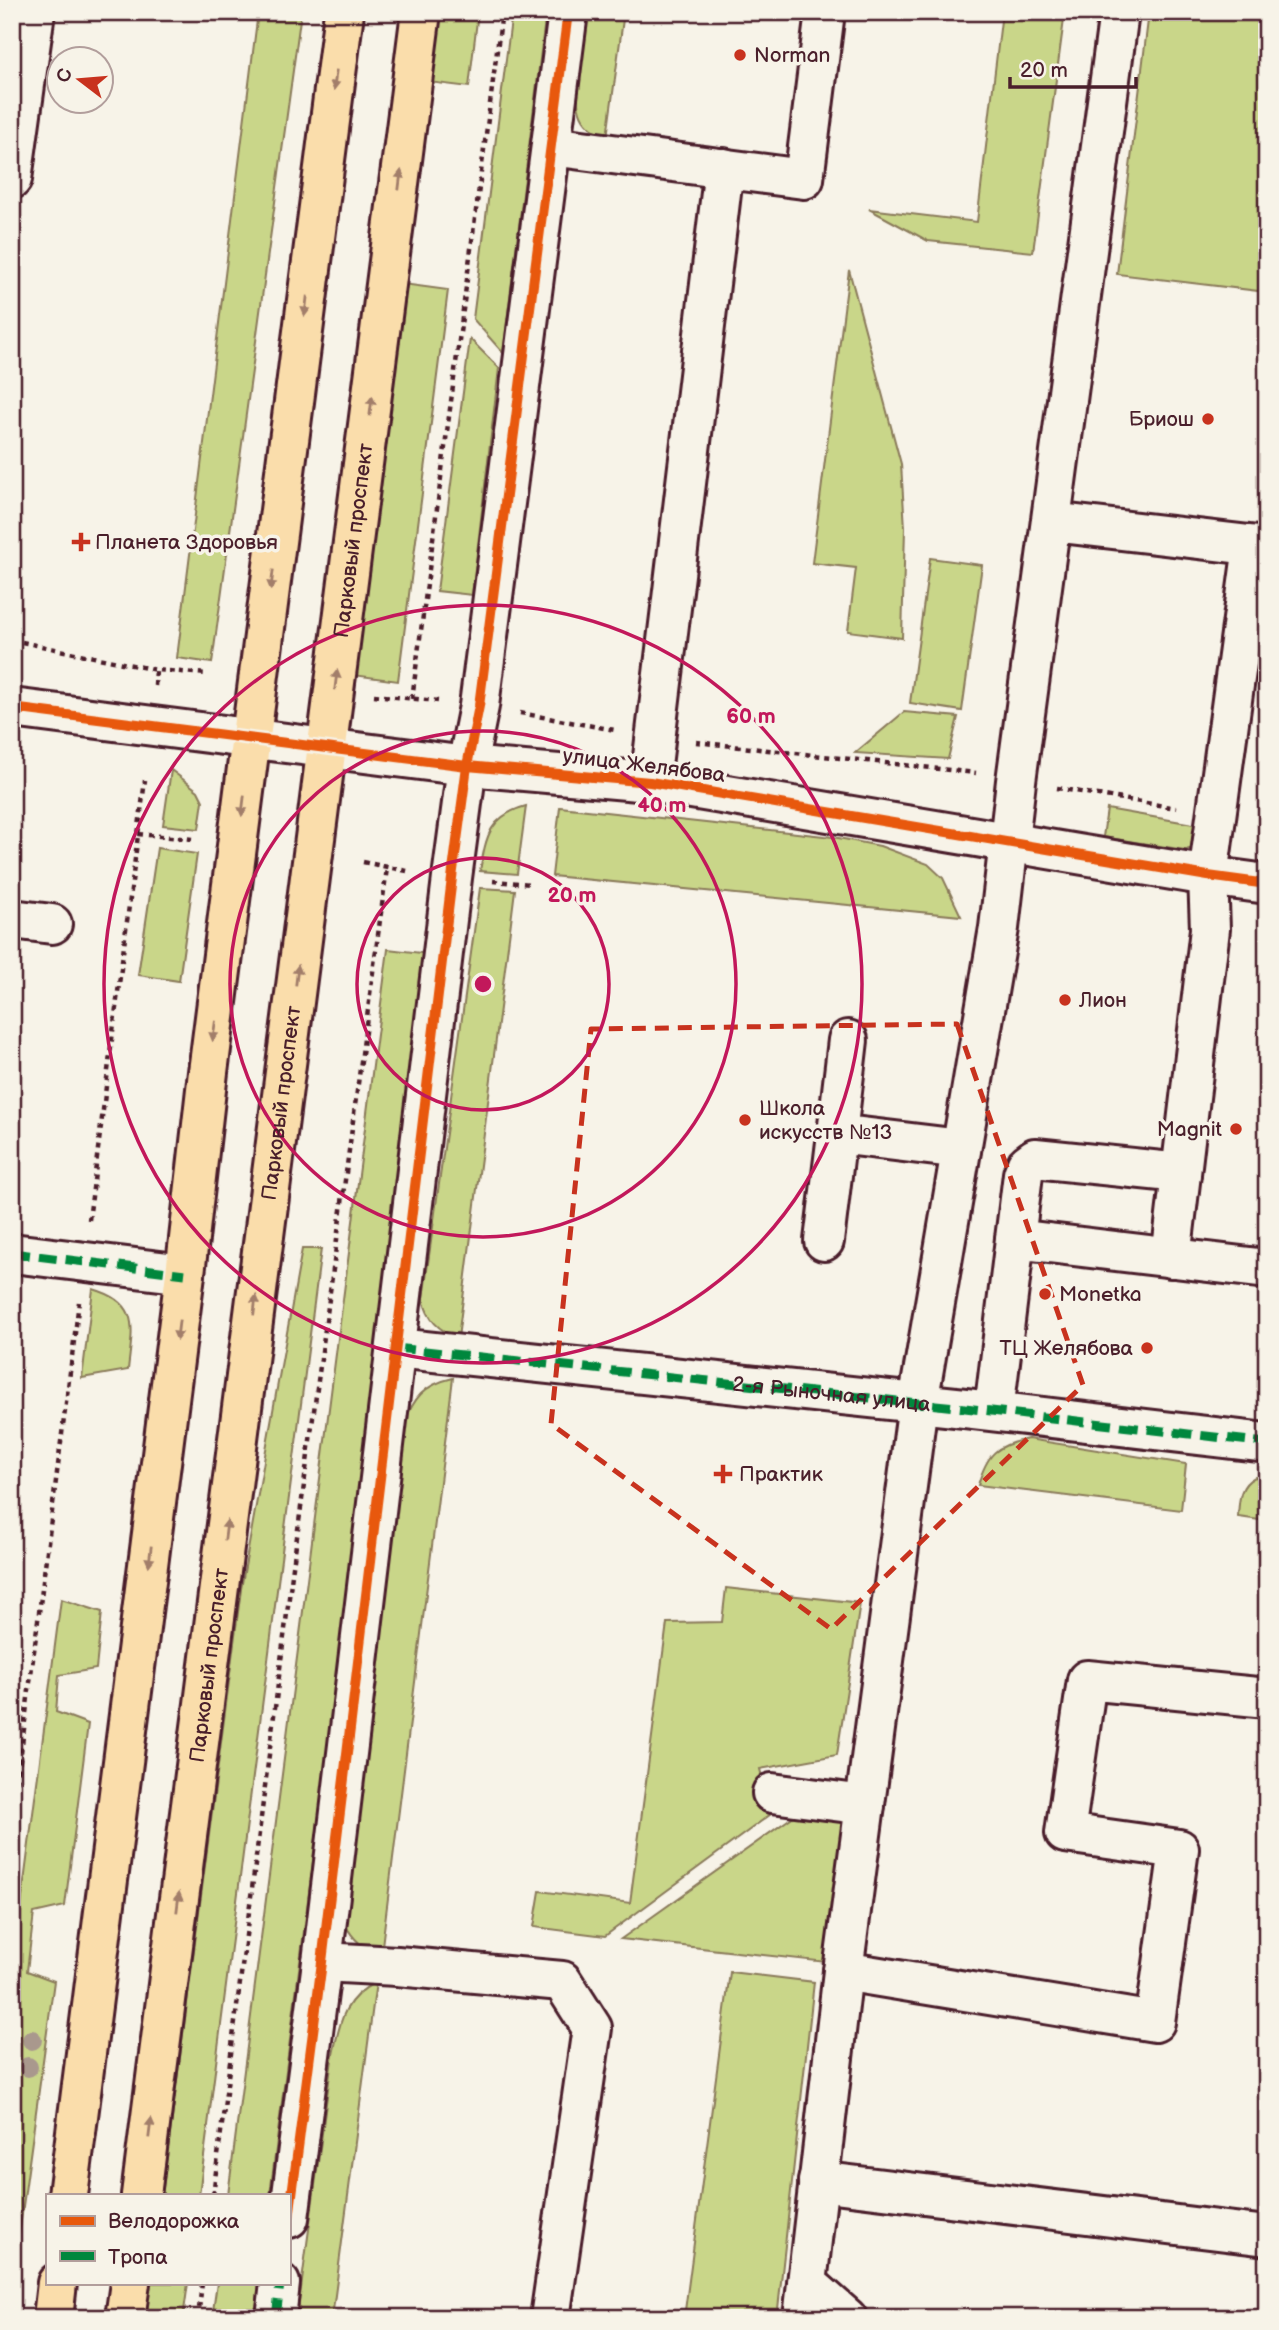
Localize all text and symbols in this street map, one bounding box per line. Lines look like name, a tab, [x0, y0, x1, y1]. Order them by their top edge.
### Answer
place label: Norman	[754, 43, 830, 68]
north arrow	[46, 46, 116, 116]
scale bar	[1010, 46, 1136, 90]
marker: Norman	[732, 47, 748, 63]
text: 20 m	[1020, 58, 1068, 83]
text: С	[52, 66, 78, 85]
one-way arrow	[330, 69, 341, 91]
one-way arrow	[395, 169, 406, 191]
one-way arrow	[301, 295, 312, 317]
one-way arrow	[366, 395, 377, 417]
place label: Бриош	[1129, 407, 1194, 432]
marker: Бриош	[1200, 411, 1216, 427]
street label: Парковый проспект	[329, 442, 379, 639]
place label: Планета Здоровья	[95, 530, 278, 555]
marker: Планета Здоровья	[73, 534, 89, 550]
one-way arrow	[266, 569, 277, 591]
one-way arrow	[331, 669, 342, 691]
text: 60 m	[726, 704, 776, 729]
street label: улица Желябова	[561, 743, 727, 788]
text: 40 m	[637, 793, 687, 818]
one-way arrow	[237, 795, 248, 817]
text: 20 m	[548, 883, 596, 908]
one-way arrow	[292, 964, 303, 986]
centre of rings	[471, 972, 495, 996]
place label: Лион	[1078, 988, 1127, 1013]
marker: Лион	[1057, 992, 1073, 1008]
street label: Парковый проспект	[257, 1004, 306, 1202]
one-way arrow	[208, 1021, 219, 1043]
place label: Школа искусств №13	[759, 1096, 893, 1145]
marker: Школа искусств №13	[737, 1112, 753, 1128]
place label: Magnit	[1157, 1117, 1223, 1142]
marker: Magnit	[1228, 1121, 1244, 1137]
place label: Monetka	[1059, 1282, 1142, 1307]
marker: Monetka	[1037, 1286, 1053, 1302]
one-way arrow	[249, 1294, 260, 1316]
one-way arrow	[173, 1319, 184, 1341]
place label: ТЦ Желябова	[1000, 1336, 1134, 1361]
marker: ТЦ Желябова	[1139, 1340, 1155, 1356]
street label: 2-я Рыночная улица	[731, 1372, 933, 1417]
place label: Практик	[739, 1462, 823, 1487]
marker: Практик	[713, 1464, 733, 1484]
one-way arrow	[220, 1519, 231, 1541]
one-way arrow	[144, 1545, 155, 1567]
street label: Парковый проспект	[185, 1567, 234, 1764]
one-way arrow	[173, 1891, 184, 1913]
one-way arrow	[144, 2116, 155, 2138]
legend	[46, 2194, 290, 2284]
text: Велодорожка	[108, 2209, 240, 2234]
text: Тропа	[108, 2245, 168, 2270]

